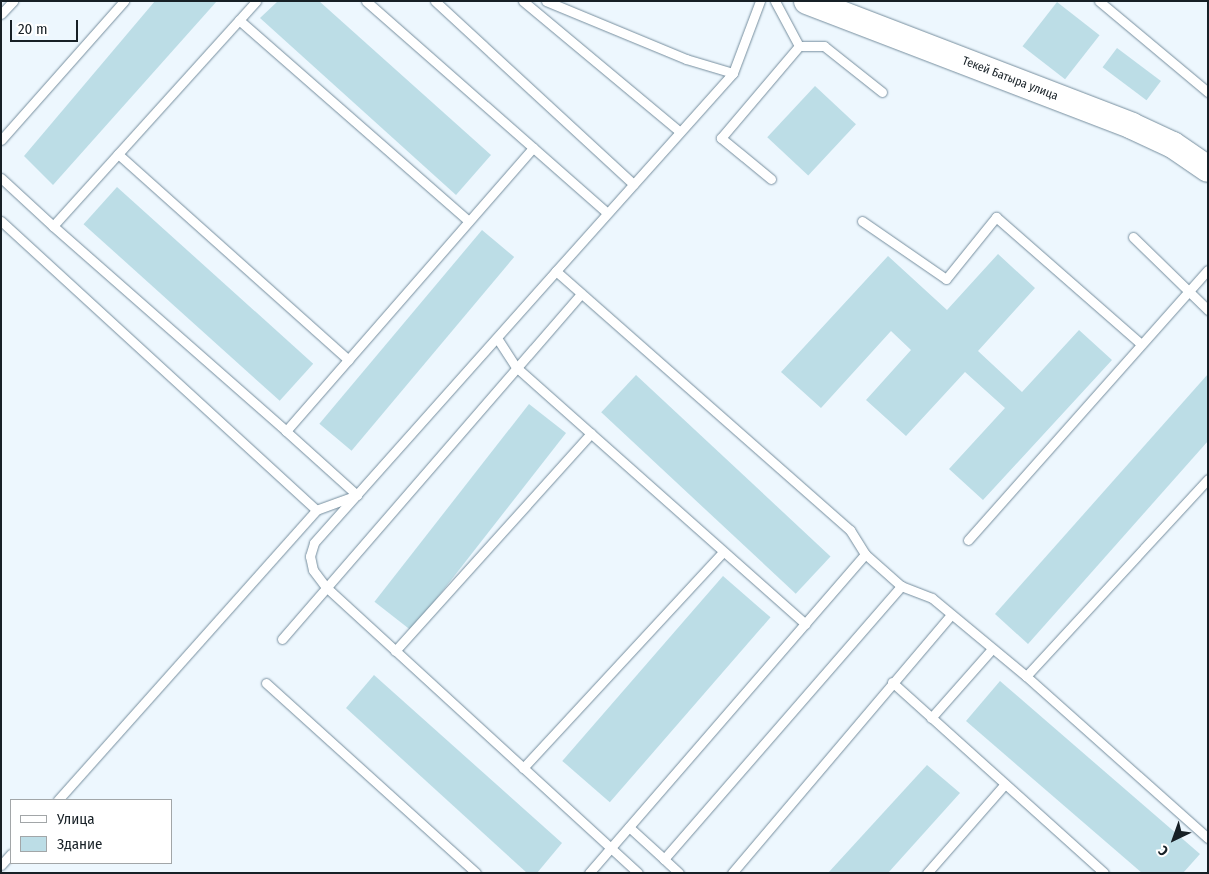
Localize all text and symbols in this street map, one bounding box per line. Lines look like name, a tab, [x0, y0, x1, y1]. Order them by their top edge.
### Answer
scale bar	[12, 10, 80, 42]
text: 20 m	[18, 20, 48, 38]
street label: Текей Батыра улица	[960, 54, 1060, 104]
legend	[10, 799, 172, 864]
text: Улица	[57, 810, 95, 828]
north arrow	[1149, 814, 1199, 864]
text: Здание	[57, 835, 103, 853]
text: С	[1155, 842, 1172, 859]

